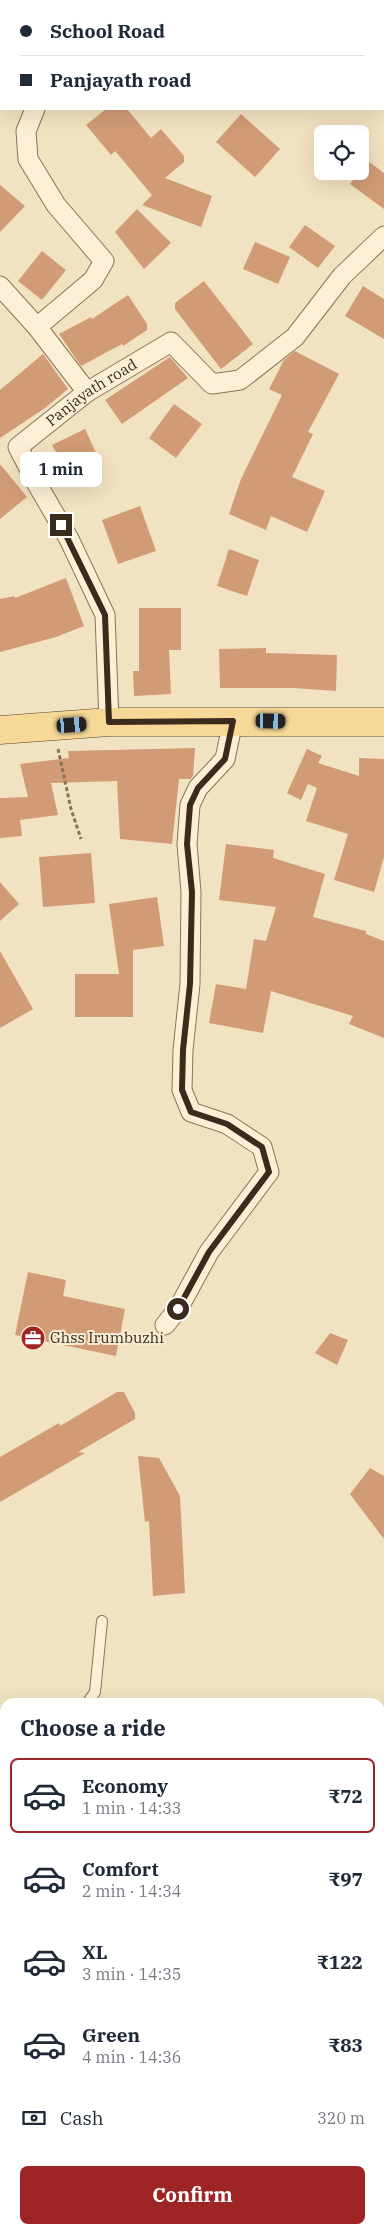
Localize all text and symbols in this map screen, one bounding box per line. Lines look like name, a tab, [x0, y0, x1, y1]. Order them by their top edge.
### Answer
text: School Road	[50, 19, 165, 43]
text: Panjayath road	[50, 68, 192, 92]
map controls	[314, 125, 369, 180]
button: locate	[314, 125, 369, 180]
street label: Panjayath road	[42, 355, 140, 430]
callout: 1 min	[20, 452, 102, 488]
text: 1 min	[39, 459, 83, 479]
route end	[50, 514, 72, 536]
car	[255, 713, 286, 729]
car	[56, 716, 87, 734]
route start	[167, 1298, 189, 1320]
office icon: Ghss Irumbuzhi	[20, 1325, 46, 1351]
place label: Ghss Irumbuzhi	[50, 1328, 164, 1347]
text: Choose a ride	[20, 1713, 166, 1742]
icon: car	[22, 1773, 67, 1818]
text: Economy	[82, 1774, 168, 1798]
text: ₹72	[328, 1784, 363, 1808]
text: 1 min · 14:33	[82, 1798, 181, 1818]
icon: car	[22, 1856, 67, 1901]
text: Comfort	[82, 1857, 159, 1881]
text: ₹97	[328, 1867, 363, 1891]
text: 2 min · 14:34	[82, 1881, 181, 1901]
icon: car	[22, 1939, 67, 1984]
text: XL	[82, 1940, 108, 1964]
text: ₹122	[317, 1950, 363, 1974]
text: 3 min · 14:35	[82, 1964, 181, 1984]
icon: car	[22, 2022, 67, 2067]
text: Green	[82, 2023, 140, 2047]
text: ₹83	[328, 2033, 363, 2057]
text: 4 min · 14:36	[82, 2047, 181, 2067]
icon: cash	[20, 2104, 48, 2132]
text: Cash	[60, 2106, 104, 2130]
text: 320 m	[317, 2108, 365, 2128]
button: Confirm	[20, 2166, 365, 2224]

